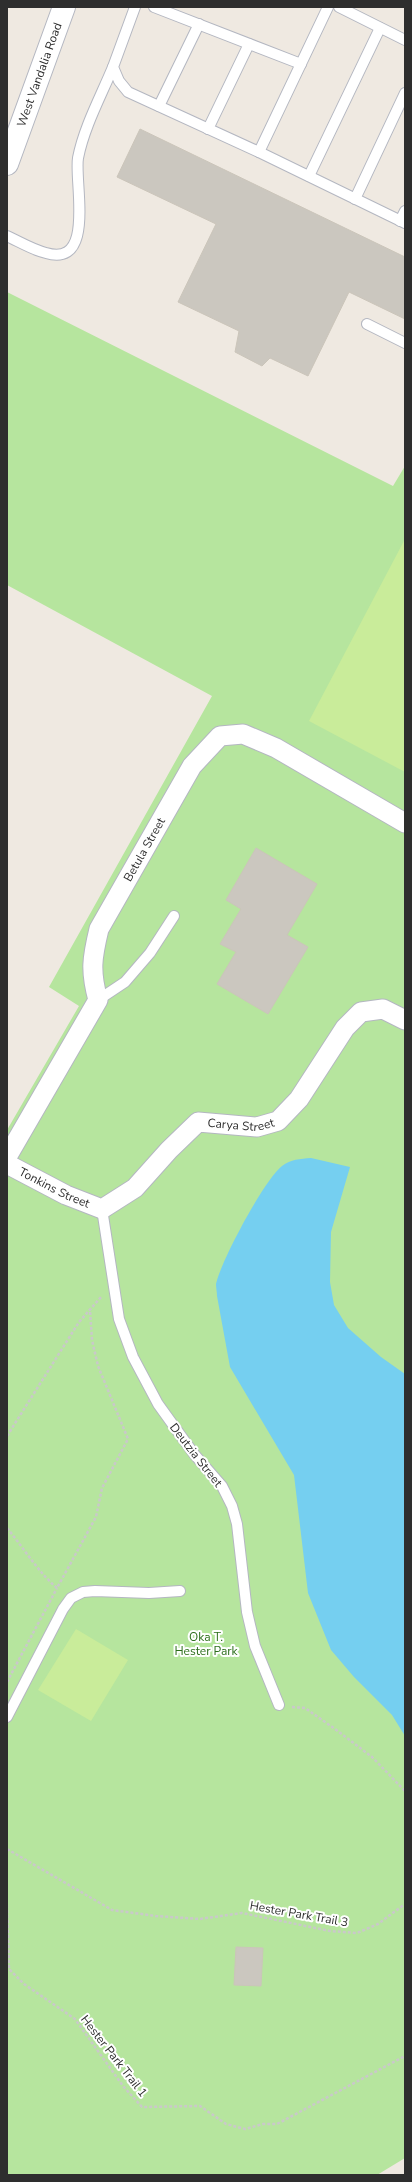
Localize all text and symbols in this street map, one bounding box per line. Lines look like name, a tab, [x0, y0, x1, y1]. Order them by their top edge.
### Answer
street label: West Vandalia Road	[13, 20, 66, 129]
street label: Betula Street	[120, 814, 169, 884]
street label: Carya Street	[207, 1114, 277, 1135]
street label: Tonkins Street	[16, 1164, 93, 1212]
street label: Deutzia Street	[166, 1420, 226, 1491]
park label: Oka T. Hester Park	[174, 1629, 239, 1659]
street label: Hester Park Trail 3	[249, 1897, 349, 1931]
street label: Hester Park Trail 1	[77, 2012, 151, 2100]

